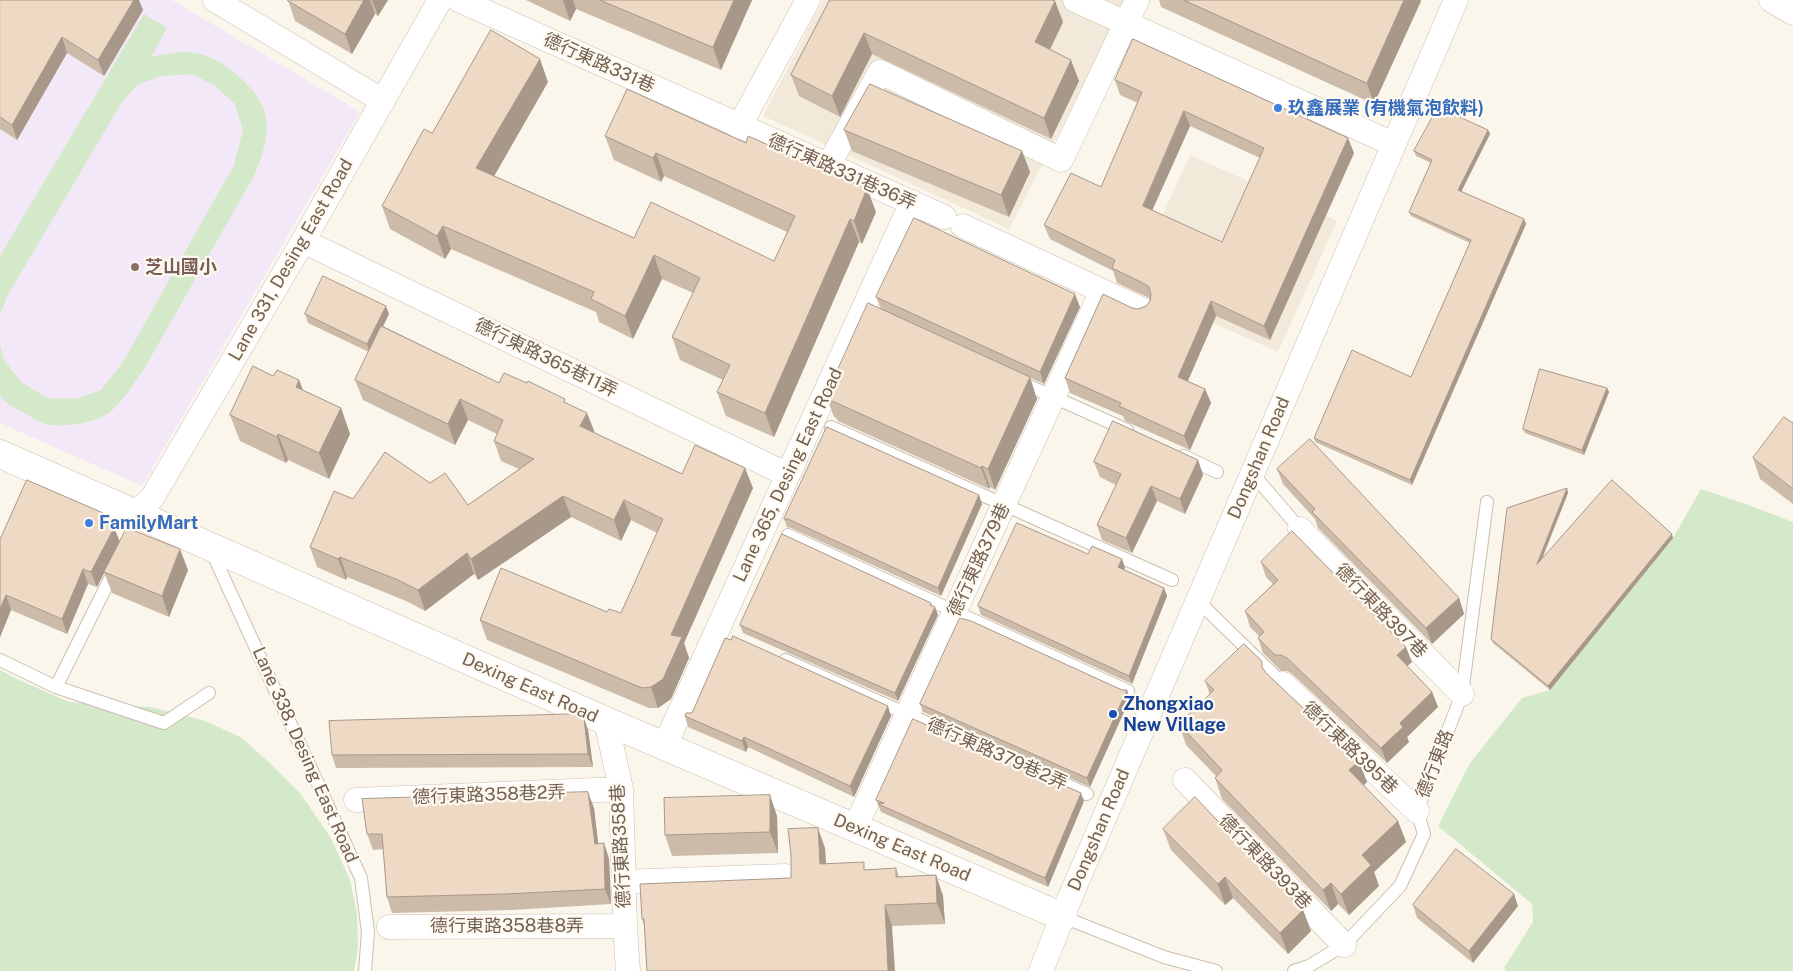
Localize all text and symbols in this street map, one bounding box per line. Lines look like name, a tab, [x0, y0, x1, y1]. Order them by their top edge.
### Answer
street label: 德行東路331巷	[540, 29, 658, 97]
place label: 玖鑫展業 (有機氣泡飲料)	[1288, 97, 1484, 119]
marker: 玖鑫展業 (有機氣泡飲料)	[1272, 102, 1284, 114]
street label: 德行東路331巷36弄	[764, 130, 920, 214]
street label: Lane 331, Desing East Road	[224, 155, 358, 365]
place label: 芝山國小	[145, 256, 217, 278]
marker: 芝山國小	[129, 261, 141, 273]
street label: 德行東路365巷11弄	[471, 314, 621, 402]
street label: Lane 365, Desing East Road	[729, 364, 847, 586]
street label: Dongshan Road	[1224, 394, 1294, 522]
street label: 德行東路379巷	[943, 500, 1015, 620]
place label: FamilyMart	[99, 512, 198, 534]
marker: FamilyMart	[83, 517, 95, 529]
street label: 德行東路397巷	[1331, 559, 1431, 663]
street label: Lane 338, Desing East Road	[248, 644, 362, 866]
street label: Dexing East Road	[459, 648, 601, 728]
place label: Zhongxiao New Village	[1123, 693, 1226, 736]
street label: 德行東路395巷	[1298, 697, 1402, 799]
marker: Zhongxiao New Village	[1107, 708, 1119, 720]
street label: 德行東路379巷2弄	[923, 713, 1071, 795]
street label: 德行東路	[1412, 727, 1458, 801]
street label: Dongshan Road	[1064, 766, 1134, 894]
street label: 德行東路358巷2弄	[412, 782, 566, 808]
street label: 德行東路358巷	[607, 783, 635, 909]
street label: Dexing East Road	[830, 809, 974, 887]
street label: 德行東路393巷	[1214, 810, 1316, 914]
street label: 德行東路358巷8弄	[430, 915, 584, 937]

